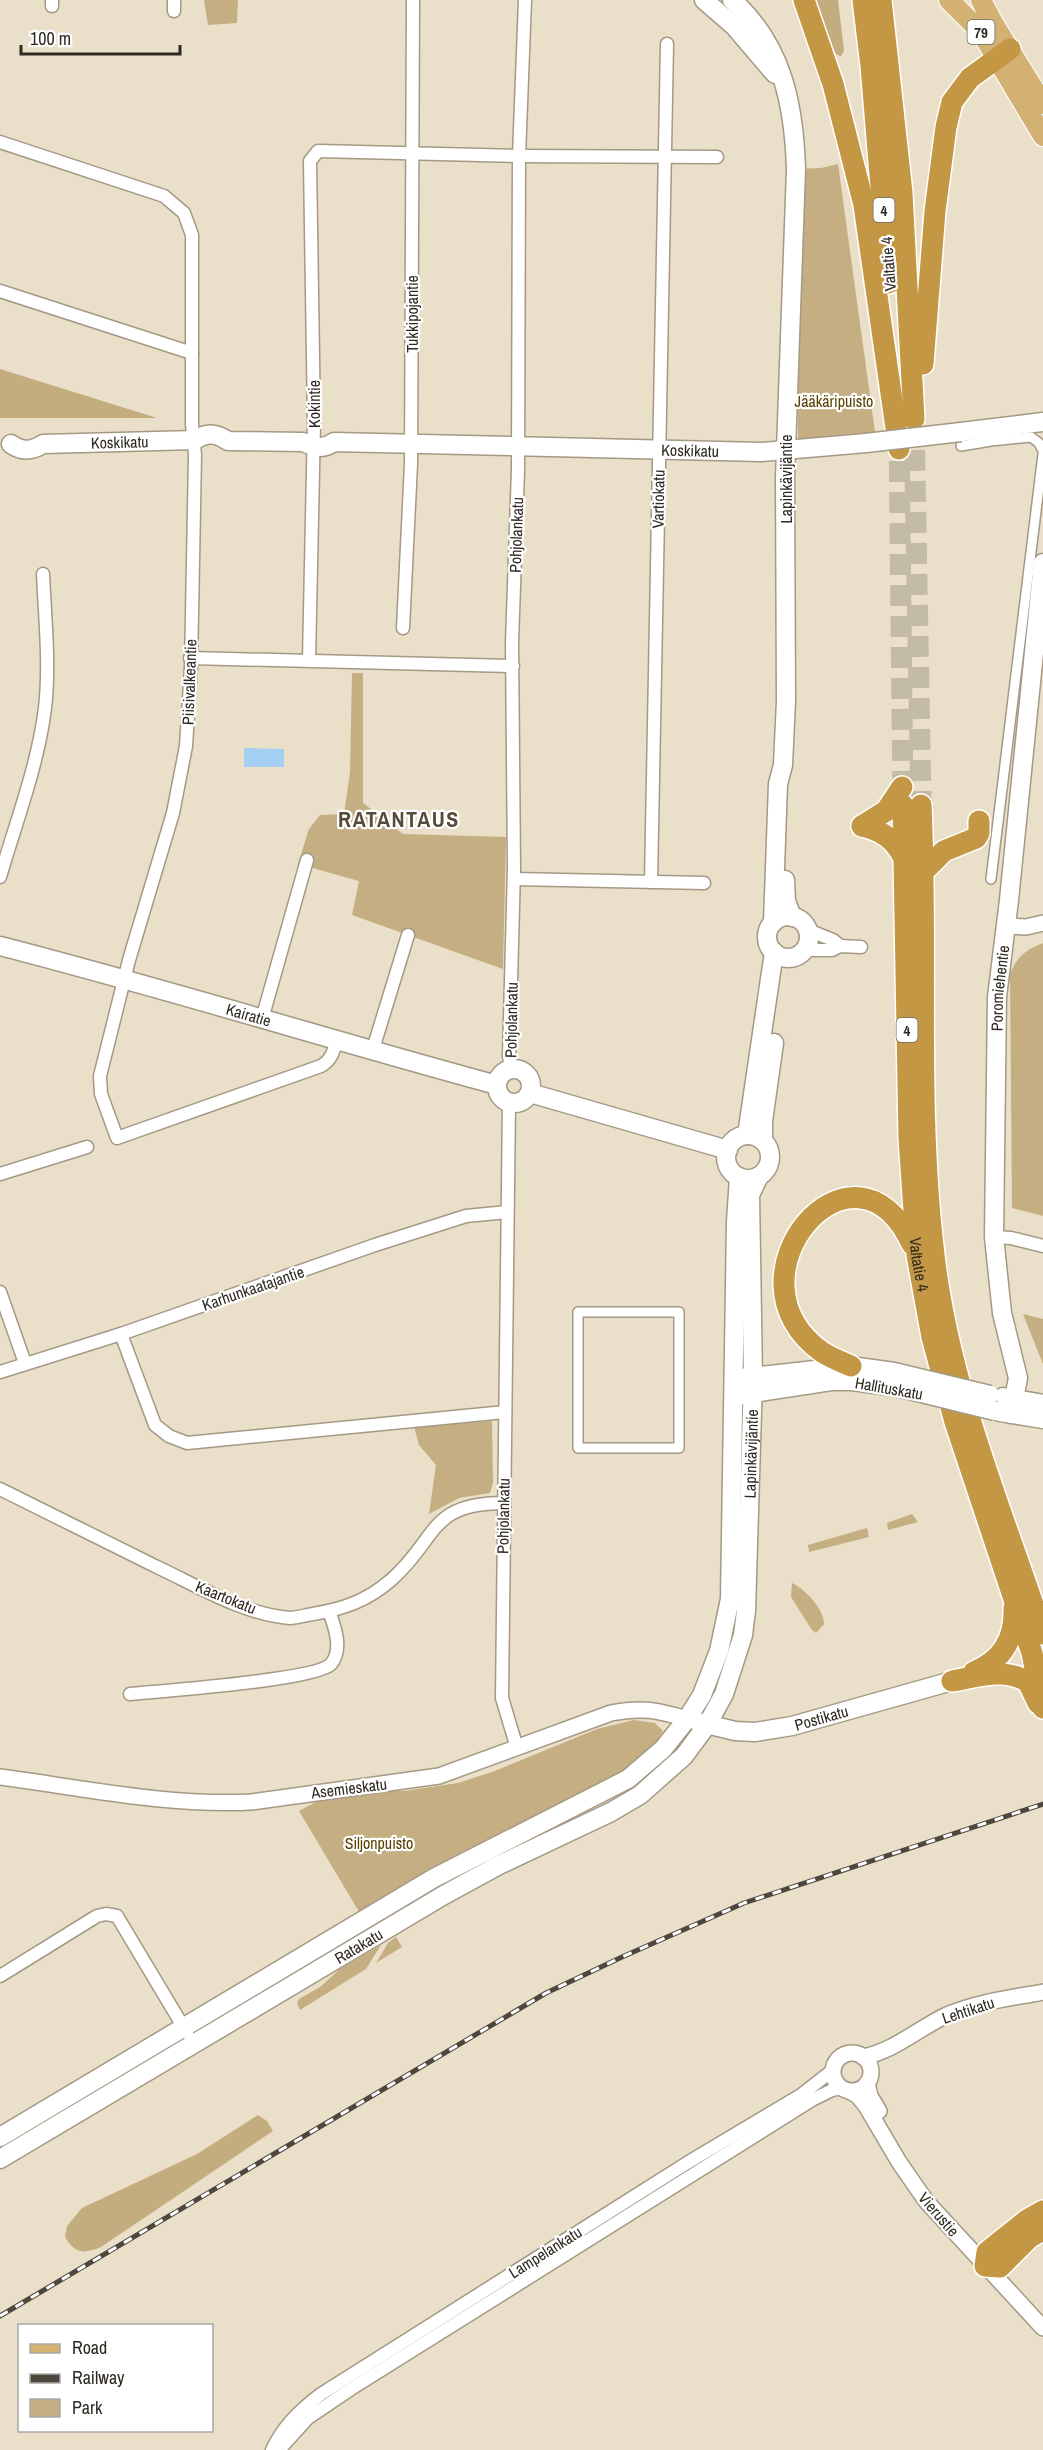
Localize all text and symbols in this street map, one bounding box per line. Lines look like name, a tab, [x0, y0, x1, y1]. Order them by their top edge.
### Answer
scale bar	[21, 18, 180, 56]
road number: 79	[968, 20, 994, 44]
text: 100 m	[30, 26, 71, 51]
road number: 4	[874, 198, 894, 222]
street label: Valtatie 4	[875, 236, 901, 292]
street label: Tukkipojantie	[401, 275, 423, 353]
street label: Kokintie	[303, 380, 325, 428]
park label: Jääkäripuisto	[795, 390, 873, 412]
street label: Koskikatu	[91, 430, 149, 454]
street label: Lapinkävijäntie	[775, 435, 797, 524]
street label: Koskikatu	[661, 439, 719, 462]
street label: Vartiokatu	[646, 469, 670, 529]
street label: Pohjolankatu	[504, 497, 528, 573]
street label: Piisivalkeantie	[177, 639, 201, 725]
district label: RATANTAUS	[338, 804, 460, 834]
street label: Poromiehentie	[986, 944, 1014, 1031]
street label: Pohjolankatu	[499, 982, 523, 1058]
street label: Kairatie	[224, 998, 274, 1032]
road number: 4	[896, 1018, 918, 1042]
street label: Valtatie 4	[905, 1237, 934, 1293]
street label: Karhunkaatajantie	[199, 1260, 307, 1316]
street label: Hallituskatu	[853, 1371, 925, 1405]
street label: Lapinkävijäntie	[738, 1409, 763, 1499]
street label: Pohjolankatu	[491, 1478, 515, 1554]
street label: Kaartokatu	[192, 1575, 260, 1619]
street label: Postikatu	[792, 1700, 851, 1736]
street label: Asemieskatu	[309, 1772, 388, 1804]
park label: Siljonpuisto	[345, 1832, 413, 1854]
street label: Ratakatu	[330, 1923, 387, 1969]
street label: Lehtikatu	[939, 1991, 997, 2029]
street label: Vierustie	[914, 2187, 964, 2241]
street label: Lampelankatu	[504, 2221, 586, 2283]
legend	[18, 2324, 213, 2432]
text: Road	[72, 2335, 107, 2360]
text: Railway	[72, 2365, 125, 2390]
text: Park	[72, 2395, 103, 2420]

